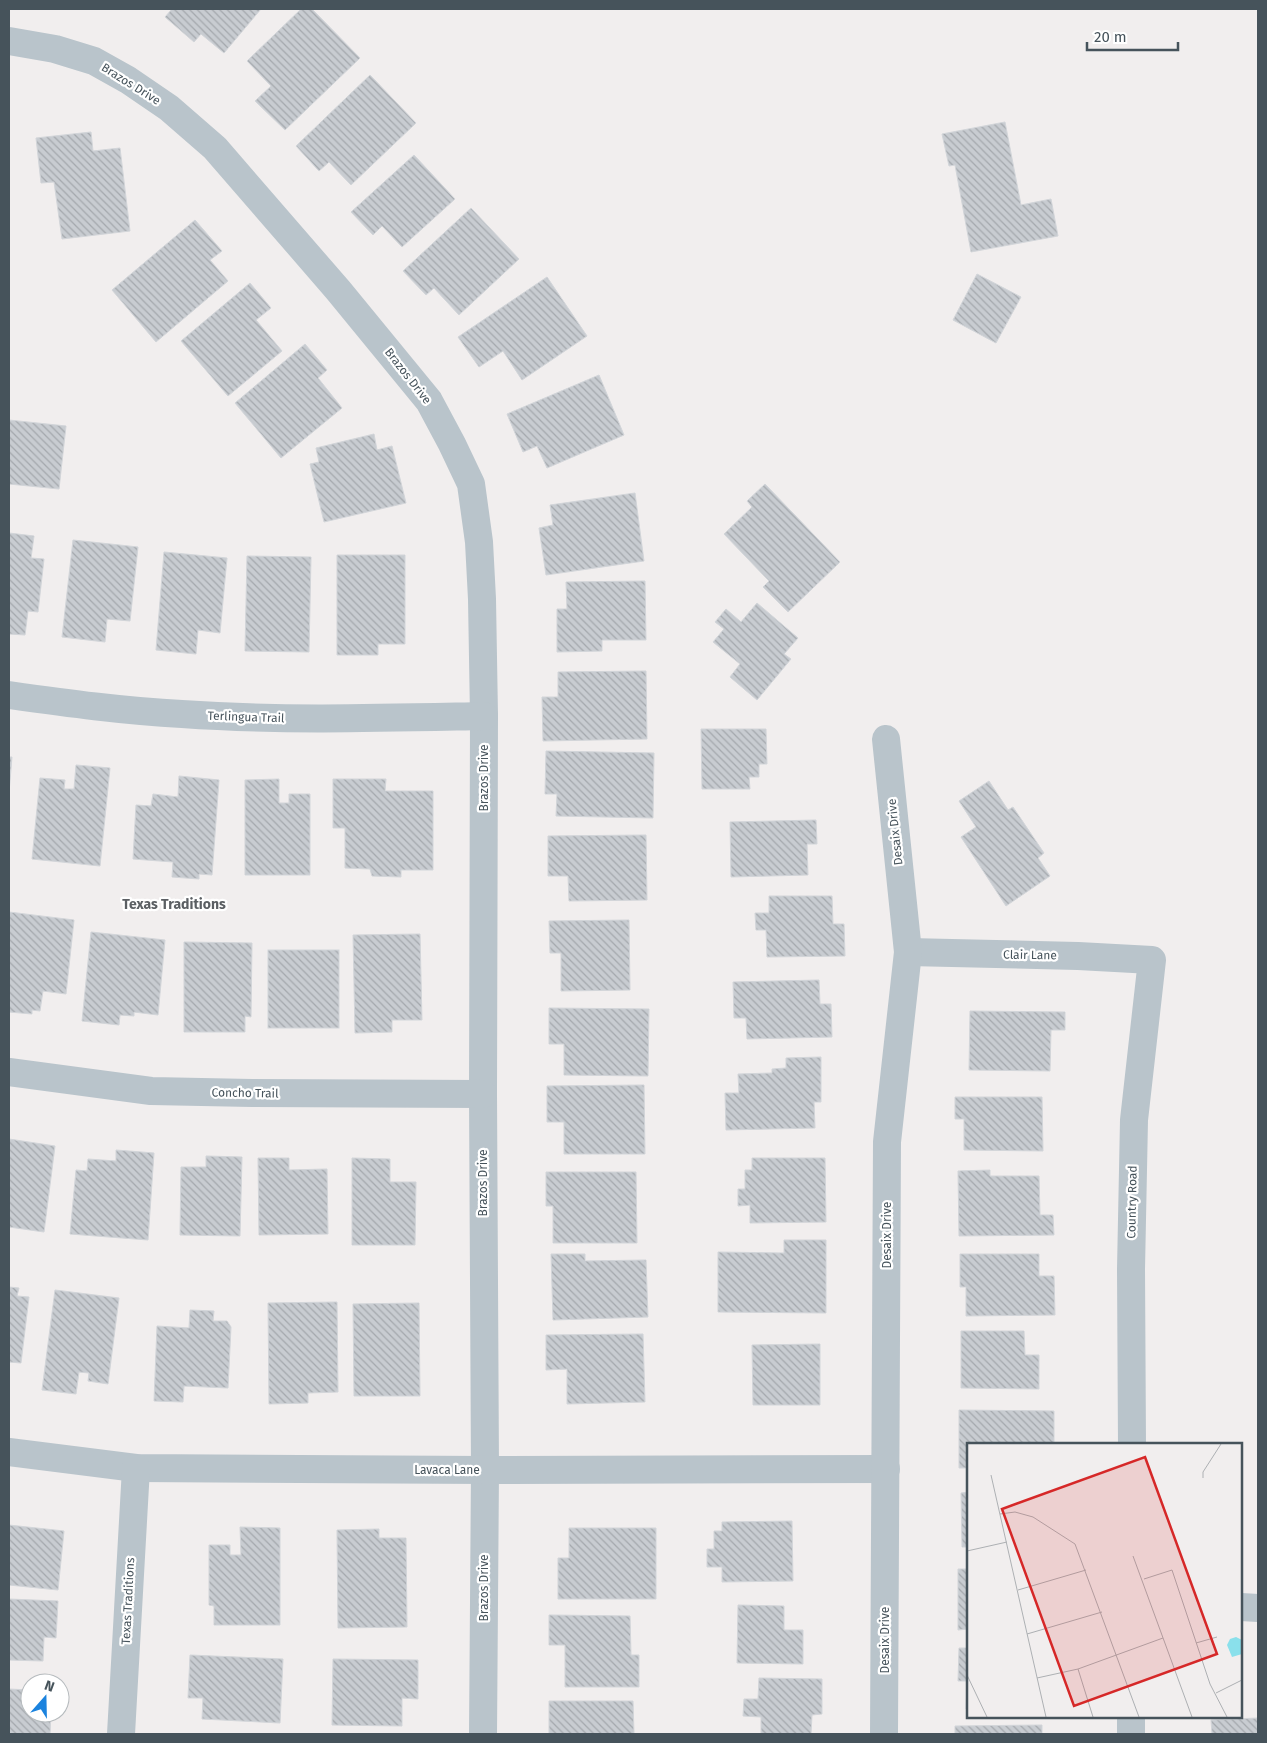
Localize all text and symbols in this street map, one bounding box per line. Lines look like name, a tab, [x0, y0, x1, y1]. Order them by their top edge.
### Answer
scale bar	[1087, 20, 1178, 52]
text: 20 m	[1094, 28, 1127, 46]
street label: Brazos Drive	[99, 60, 163, 108]
street label: Brazos Drive	[382, 345, 434, 407]
street label: Terlingua Trail	[207, 709, 285, 725]
street label: Brazos Drive	[477, 744, 491, 812]
street label: Desaix Drive	[885, 798, 905, 866]
district label: Texas Traditions	[122, 896, 226, 913]
street label: Clair Lane	[1003, 948, 1057, 962]
street label: Concho Trail	[211, 1085, 279, 1101]
street label: Brazos Drive	[476, 1149, 490, 1217]
street label: Country Road	[1124, 1165, 1140, 1239]
street label: Desaix Drive	[880, 1202, 894, 1268]
inset map	[967, 1443, 1242, 1718]
street label: Lavaca Lane	[414, 1463, 480, 1477]
street label: Brazos Drive	[477, 1554, 491, 1622]
street label: Texas Traditions	[119, 1557, 137, 1645]
street label: Desaix Drive	[878, 1607, 892, 1673]
north arrow	[20, 1673, 70, 1723]
text: N	[42, 1677, 57, 1696]

